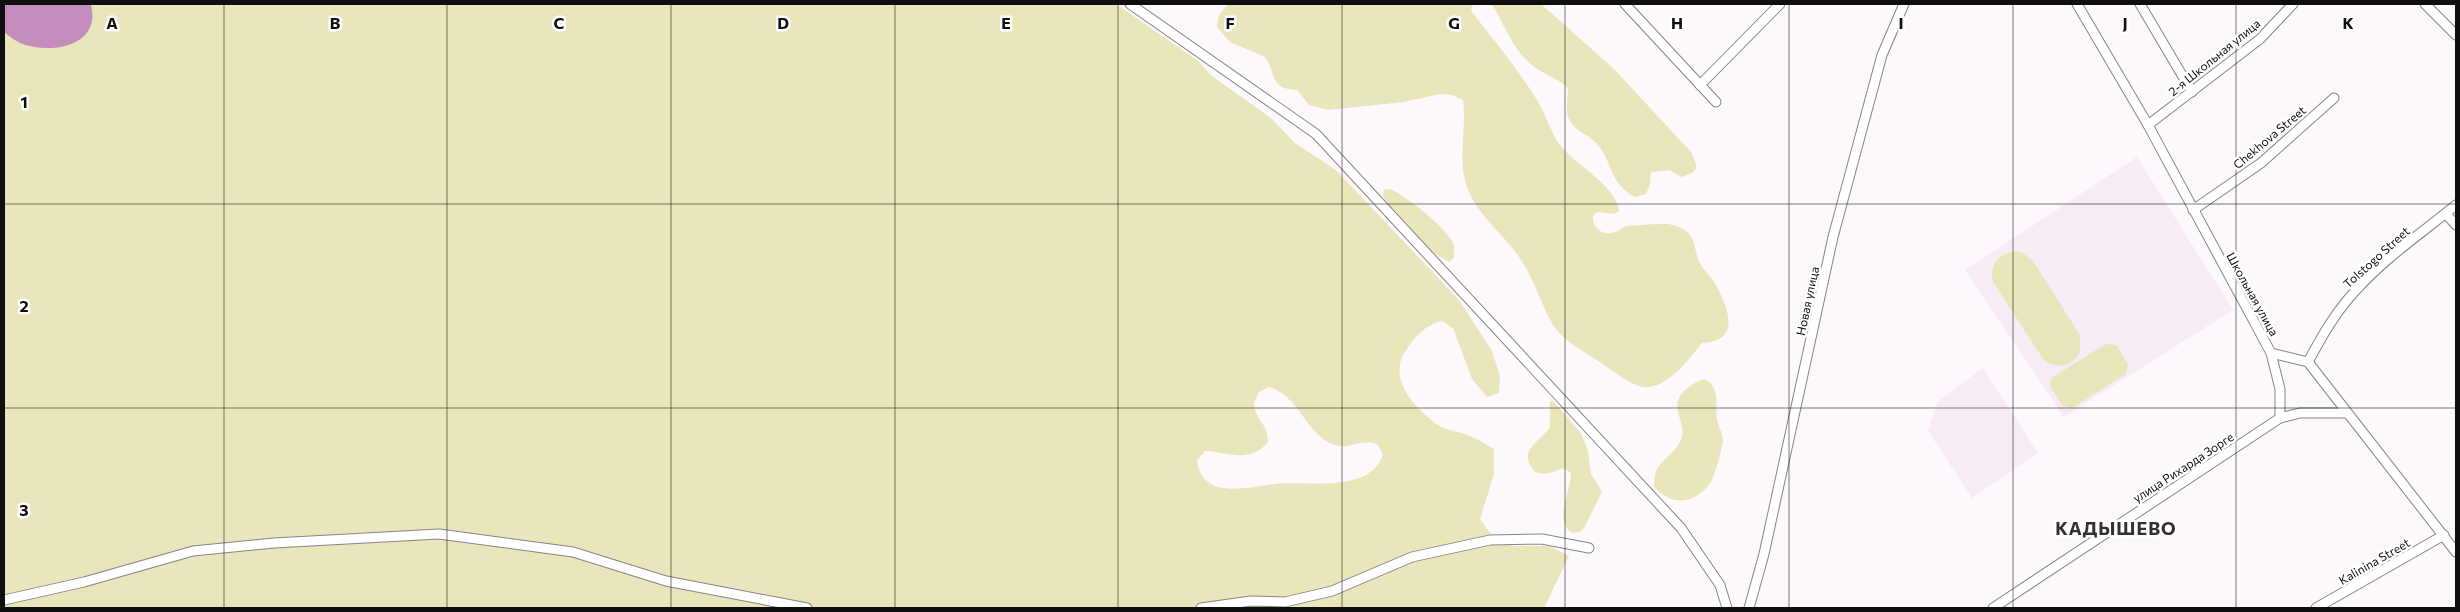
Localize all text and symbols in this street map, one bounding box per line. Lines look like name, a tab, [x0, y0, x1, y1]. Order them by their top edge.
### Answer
text: A	[106, 13, 118, 32]
text: B	[330, 13, 341, 32]
text: C	[554, 13, 565, 32]
text: D	[777, 13, 789, 32]
text: E	[1001, 13, 1011, 32]
text: F	[1225, 13, 1235, 32]
text: G	[1448, 13, 1460, 32]
text: H	[1671, 13, 1683, 32]
text: I	[1898, 13, 1904, 32]
text: J	[2122, 13, 2128, 32]
text: K	[2342, 13, 2354, 32]
street label: 2-я Школьная улица	[2165, 16, 2263, 98]
text: 1	[20, 92, 28, 111]
street label: Chekhova Street	[2230, 103, 2308, 171]
street label: Tolstogo Street	[2340, 224, 2412, 290]
street label: Школьная улица	[2224, 250, 2282, 338]
street label: Новая улица	[1793, 265, 1821, 337]
text: 2	[19, 296, 29, 315]
street label: улица Рихарда Зорге	[2130, 429, 2236, 505]
text: 3	[19, 500, 29, 519]
district label: КАДЫШЕВО	[2055, 517, 2177, 539]
street label: Kalinina Street	[2336, 535, 2412, 587]

